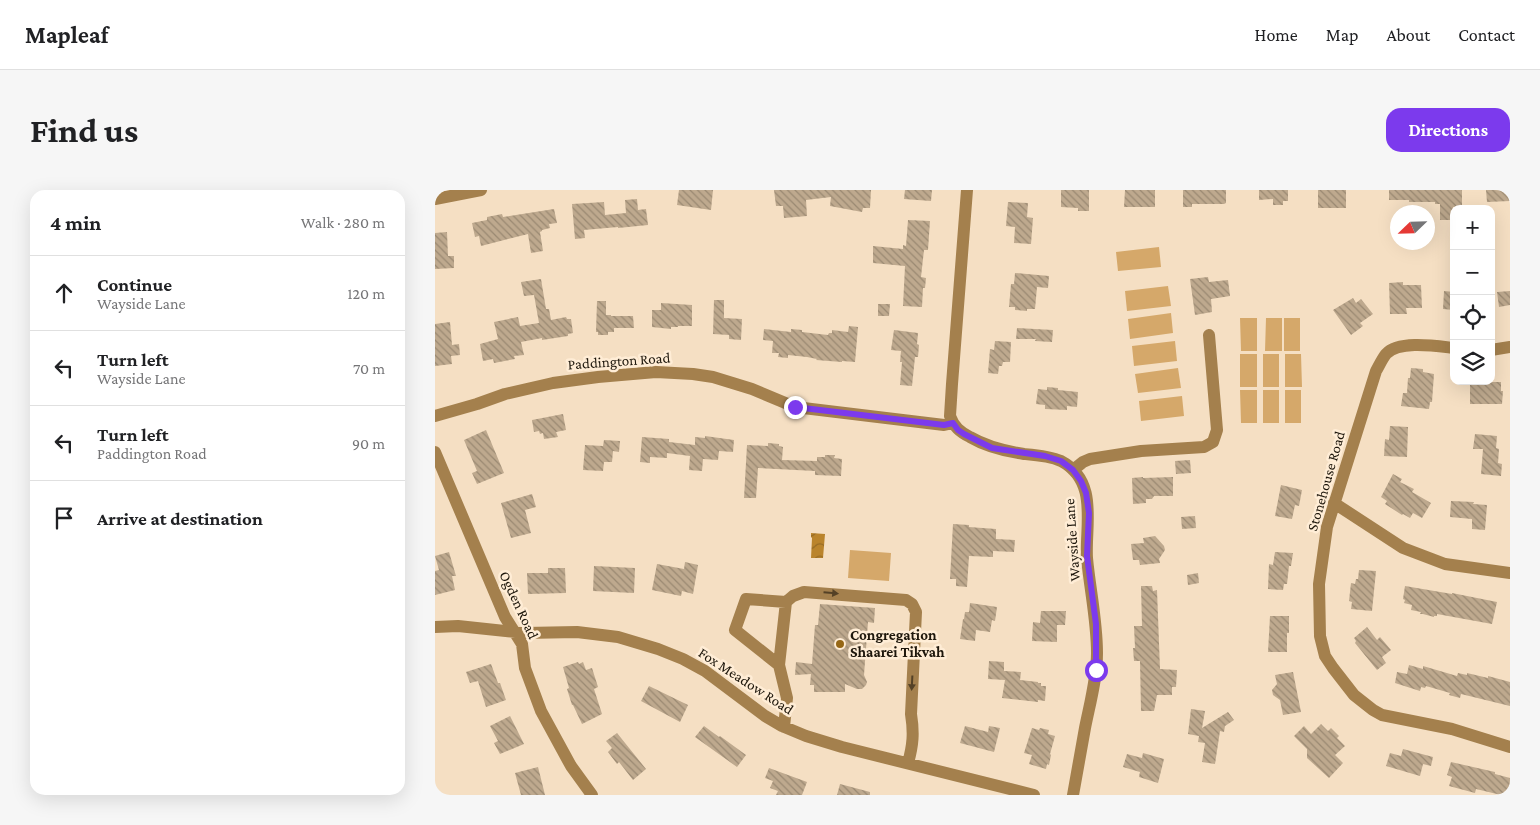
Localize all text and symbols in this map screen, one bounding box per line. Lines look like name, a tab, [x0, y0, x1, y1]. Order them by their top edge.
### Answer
text: Mapleaf	[25, 21, 108, 48]
text: Home	[1255, 25, 1298, 45]
text: Map	[1326, 25, 1358, 45]
text: About	[1386, 25, 1430, 45]
text: Contact	[1458, 25, 1515, 45]
button: Directions	[1386, 108, 1510, 152]
text: Find us	[30, 111, 138, 150]
north arrow	[1390, 205, 1435, 250]
map controls	[1450, 205, 1495, 385]
button: +	[1450, 205, 1495, 250]
text: 4 min	[50, 211, 101, 235]
text: Walk · 280 m	[301, 214, 385, 231]
button: −	[1450, 250, 1495, 295]
text: Continue	[97, 274, 172, 295]
icon: ahead	[50, 279, 78, 307]
text: 120 m	[347, 285, 385, 302]
text: Wayside Lane	[97, 295, 186, 312]
button: locate	[1450, 295, 1495, 340]
button: layers	[1450, 340, 1495, 385]
text: Turn left	[97, 349, 169, 370]
street label: Paddington Road	[567, 349, 671, 374]
icon: left	[50, 354, 78, 382]
text: 70 m	[353, 360, 385, 377]
text: Wayside Lane	[97, 370, 186, 387]
route end	[784, 396, 807, 419]
text: Turn left	[97, 424, 169, 445]
icon: left	[50, 429, 78, 457]
street label: Stonehouse Road	[1304, 429, 1348, 533]
text: 90 m	[352, 435, 385, 452]
text: Paddington Road	[97, 445, 207, 462]
street label: Wayside Lane	[1061, 498, 1084, 582]
icon: arrive	[50, 504, 78, 532]
text: Arrive at destination	[97, 508, 263, 529]
street label: Ogden Road	[495, 569, 542, 642]
one-way arrow	[824, 589, 840, 597]
place label: Congregation Shaarei Tikvah	[850, 627, 945, 660]
marker: Congregation Shaarei Tikvah	[834, 638, 846, 650]
street label: Fox Meadow Road	[696, 644, 796, 718]
route start	[1085, 659, 1108, 682]
one-way arrow	[908, 675, 916, 691]

